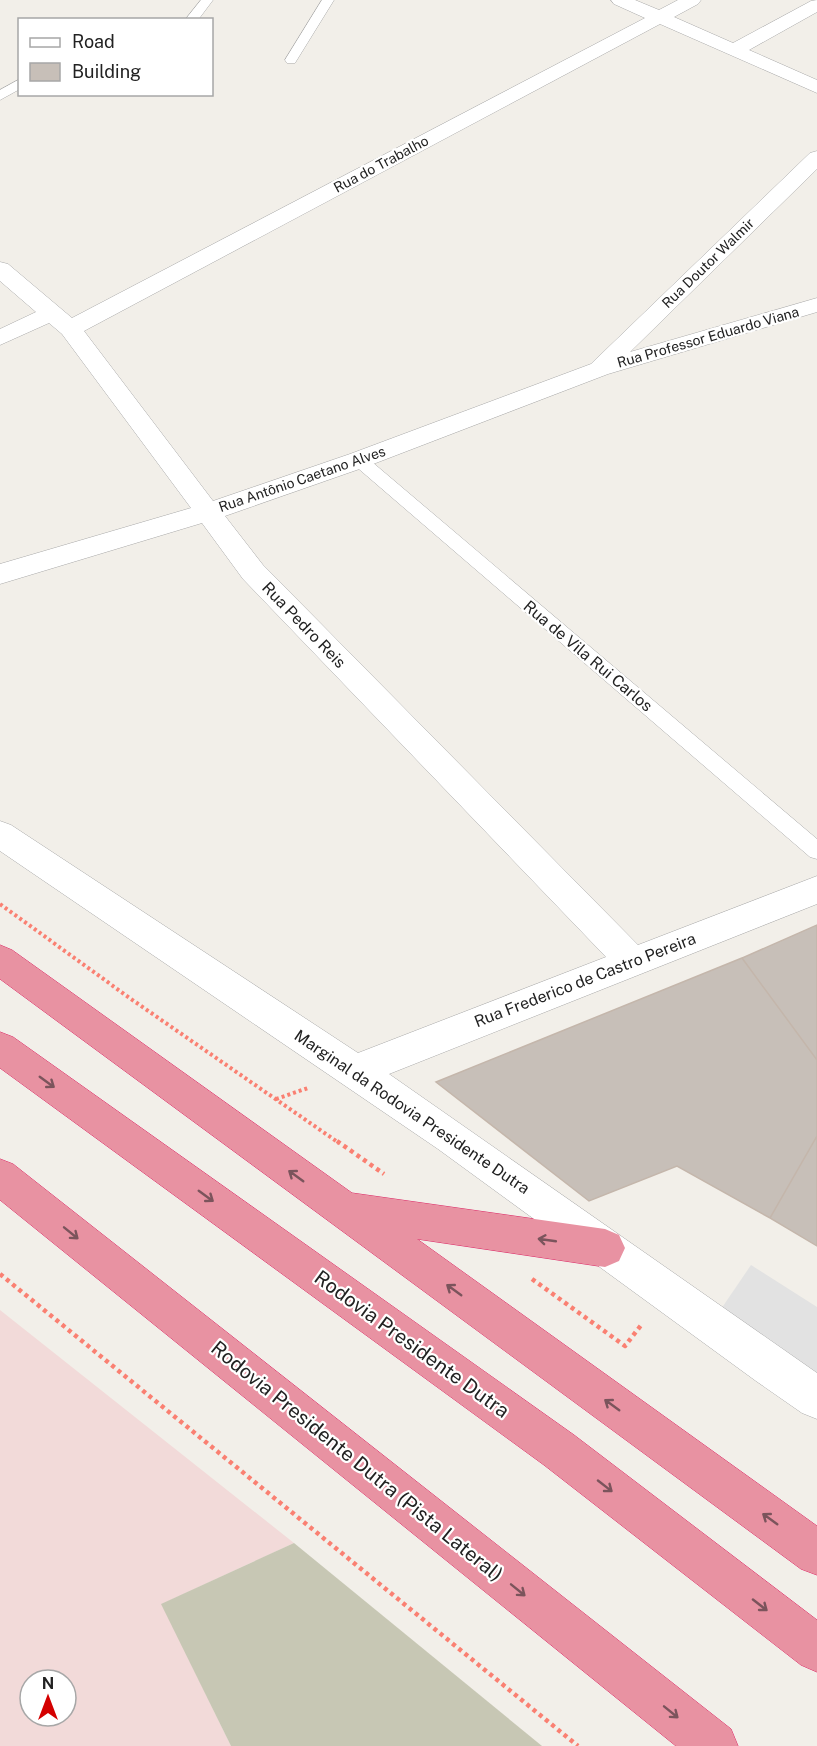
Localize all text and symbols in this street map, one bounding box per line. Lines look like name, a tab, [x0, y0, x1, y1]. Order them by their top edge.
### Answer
legend	[18, 18, 213, 96]
text: Road	[72, 31, 115, 52]
text: Building	[72, 61, 141, 82]
street label: Rua do Trabalho	[331, 132, 431, 196]
street label: Rua Doutor Walmir	[659, 215, 757, 311]
street label: Rua Professor Eduardo Viana	[615, 303, 801, 371]
street label: Rua Antônio Caetano Alves	[216, 443, 388, 515]
street label: Rua Pedro Reis	[258, 578, 350, 672]
street label: Rua de Vila Rui Carlos	[520, 597, 656, 715]
street label: Rua Frederico de Castro Pereira	[472, 929, 698, 1031]
street label: Marginal da Rodovia Presidente Dutra	[291, 1026, 533, 1198]
one-way arrow	[39, 1076, 55, 1088]
one-way arrow	[288, 1170, 304, 1182]
one-way arrow	[197, 1190, 213, 1202]
one-way arrow	[63, 1226, 79, 1239]
one-way arrow	[537, 1234, 557, 1245]
street label: Rodovia Presidente Dutra	[310, 1265, 514, 1423]
one-way arrow	[446, 1284, 462, 1296]
street label: Rodovia Presidente Dutra (Pista Lateral)	[206, 1336, 508, 1586]
one-way arrow	[604, 1399, 620, 1411]
one-way arrow	[597, 1479, 613, 1492]
one-way arrow	[762, 1513, 778, 1525]
one-way arrow	[510, 1584, 526, 1597]
one-way arrow	[751, 1599, 767, 1611]
north arrow	[18, 1668, 78, 1728]
text: N	[42, 1674, 54, 1693]
one-way arrow	[663, 1705, 679, 1718]

